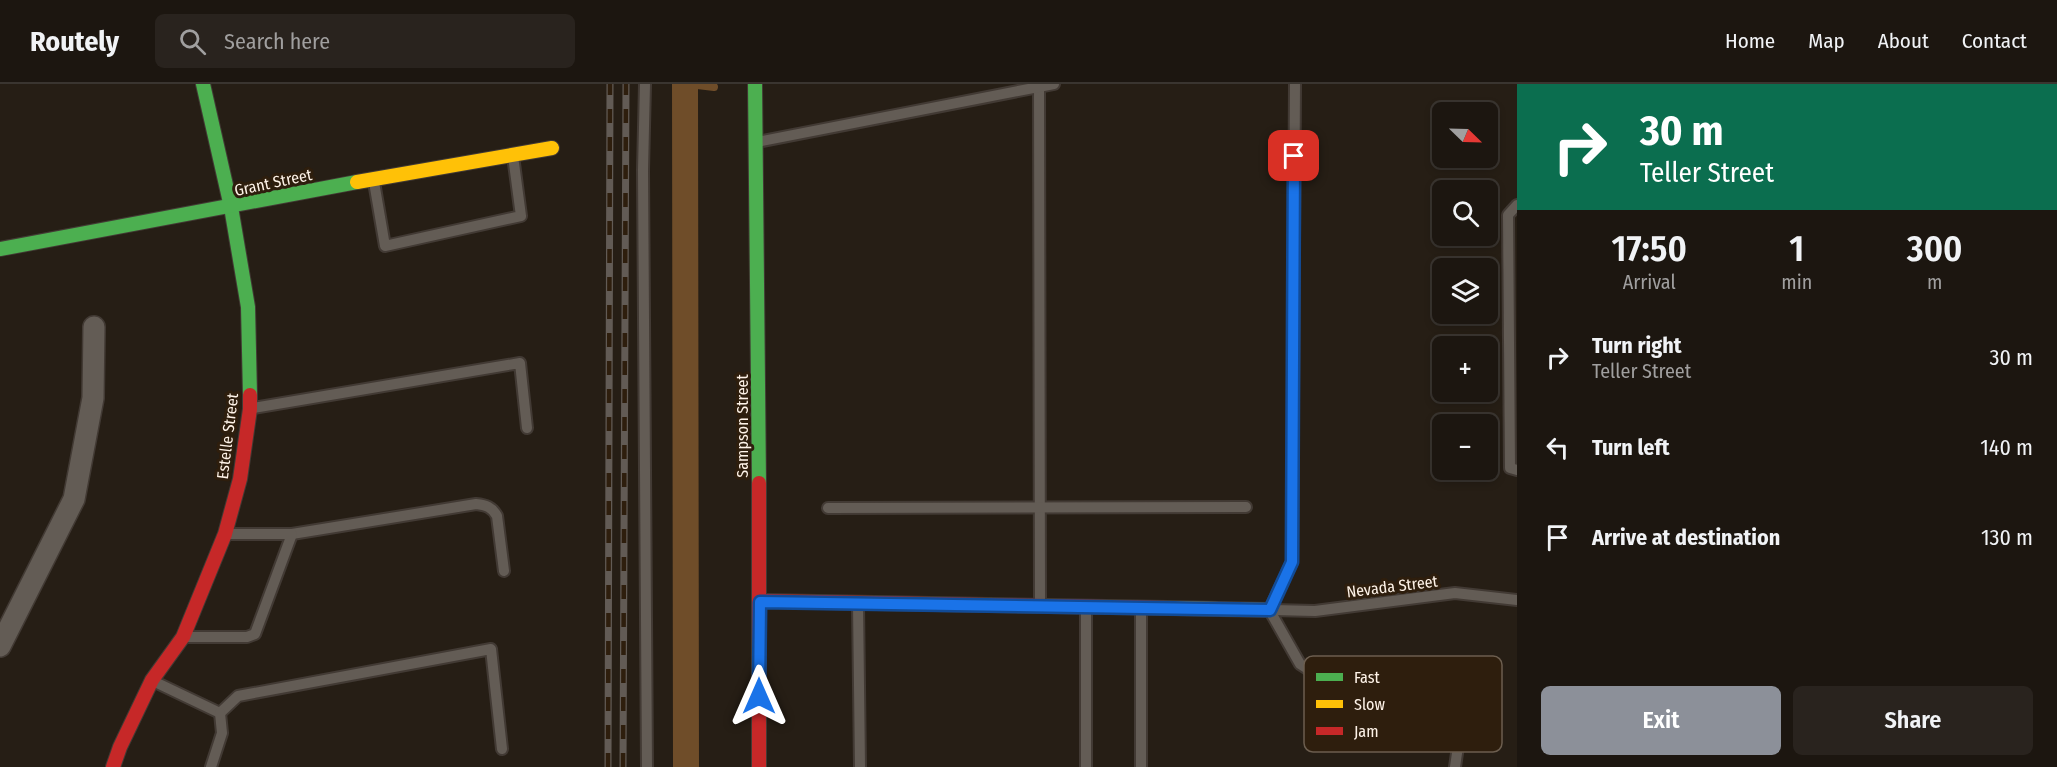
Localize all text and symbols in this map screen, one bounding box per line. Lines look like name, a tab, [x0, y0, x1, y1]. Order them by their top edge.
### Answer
search box	[155, 14, 575, 68]
text: Routely	[30, 25, 119, 58]
icon: search	[176, 25, 209, 58]
text: Search here	[224, 28, 330, 55]
text: Home	[1725, 28, 1775, 54]
text: Map	[1808, 28, 1845, 54]
text: About	[1878, 28, 1929, 54]
text: Contact	[1962, 28, 2027, 54]
north arrow	[1432, 102, 1498, 168]
map controls	[1432, 102, 1498, 480]
text: 30 m	[1640, 106, 1724, 156]
icon: right	[1541, 108, 1619, 186]
pin	[1268, 130, 1319, 181]
icon: arrive	[1277, 139, 1310, 172]
text: Teller Street	[1640, 157, 1774, 189]
street label: Grant Street	[233, 165, 314, 200]
button: search	[1432, 180, 1498, 246]
text: 17:50	[1612, 227, 1687, 271]
text: 1	[1789, 227, 1804, 271]
text: 300	[1907, 227, 1962, 271]
button: layers	[1432, 258, 1498, 324]
text: Arrival	[1623, 270, 1676, 294]
text: min	[1781, 270, 1812, 294]
text: m	[1927, 270, 1942, 294]
text: Turn right	[1592, 332, 1681, 359]
button: +	[1432, 336, 1498, 402]
icon: right	[1541, 341, 1574, 374]
text: 30 m	[1990, 344, 2033, 371]
text: Teller Street	[1592, 359, 1691, 383]
street label: Sampson Street	[733, 374, 752, 478]
street label: Estelle Street	[213, 391, 242, 480]
button: −	[1432, 414, 1498, 480]
icon: left	[1541, 431, 1574, 464]
text: Turn left	[1592, 434, 1670, 461]
text: 140 m	[1980, 434, 2033, 461]
icon: arrive	[1541, 521, 1574, 554]
text: Arrive at destination	[1592, 524, 1780, 551]
text: 130 m	[1981, 524, 2033, 551]
street label: Nevada Street	[1345, 571, 1440, 602]
legend	[1304, 656, 1502, 752]
position arrow	[727, 664, 791, 728]
text: Fast	[1354, 668, 1381, 687]
button: Exit	[1541, 686, 1781, 755]
button: Share	[1793, 686, 2033, 755]
text: Slow	[1354, 695, 1385, 714]
text: Jam	[1354, 722, 1379, 741]

